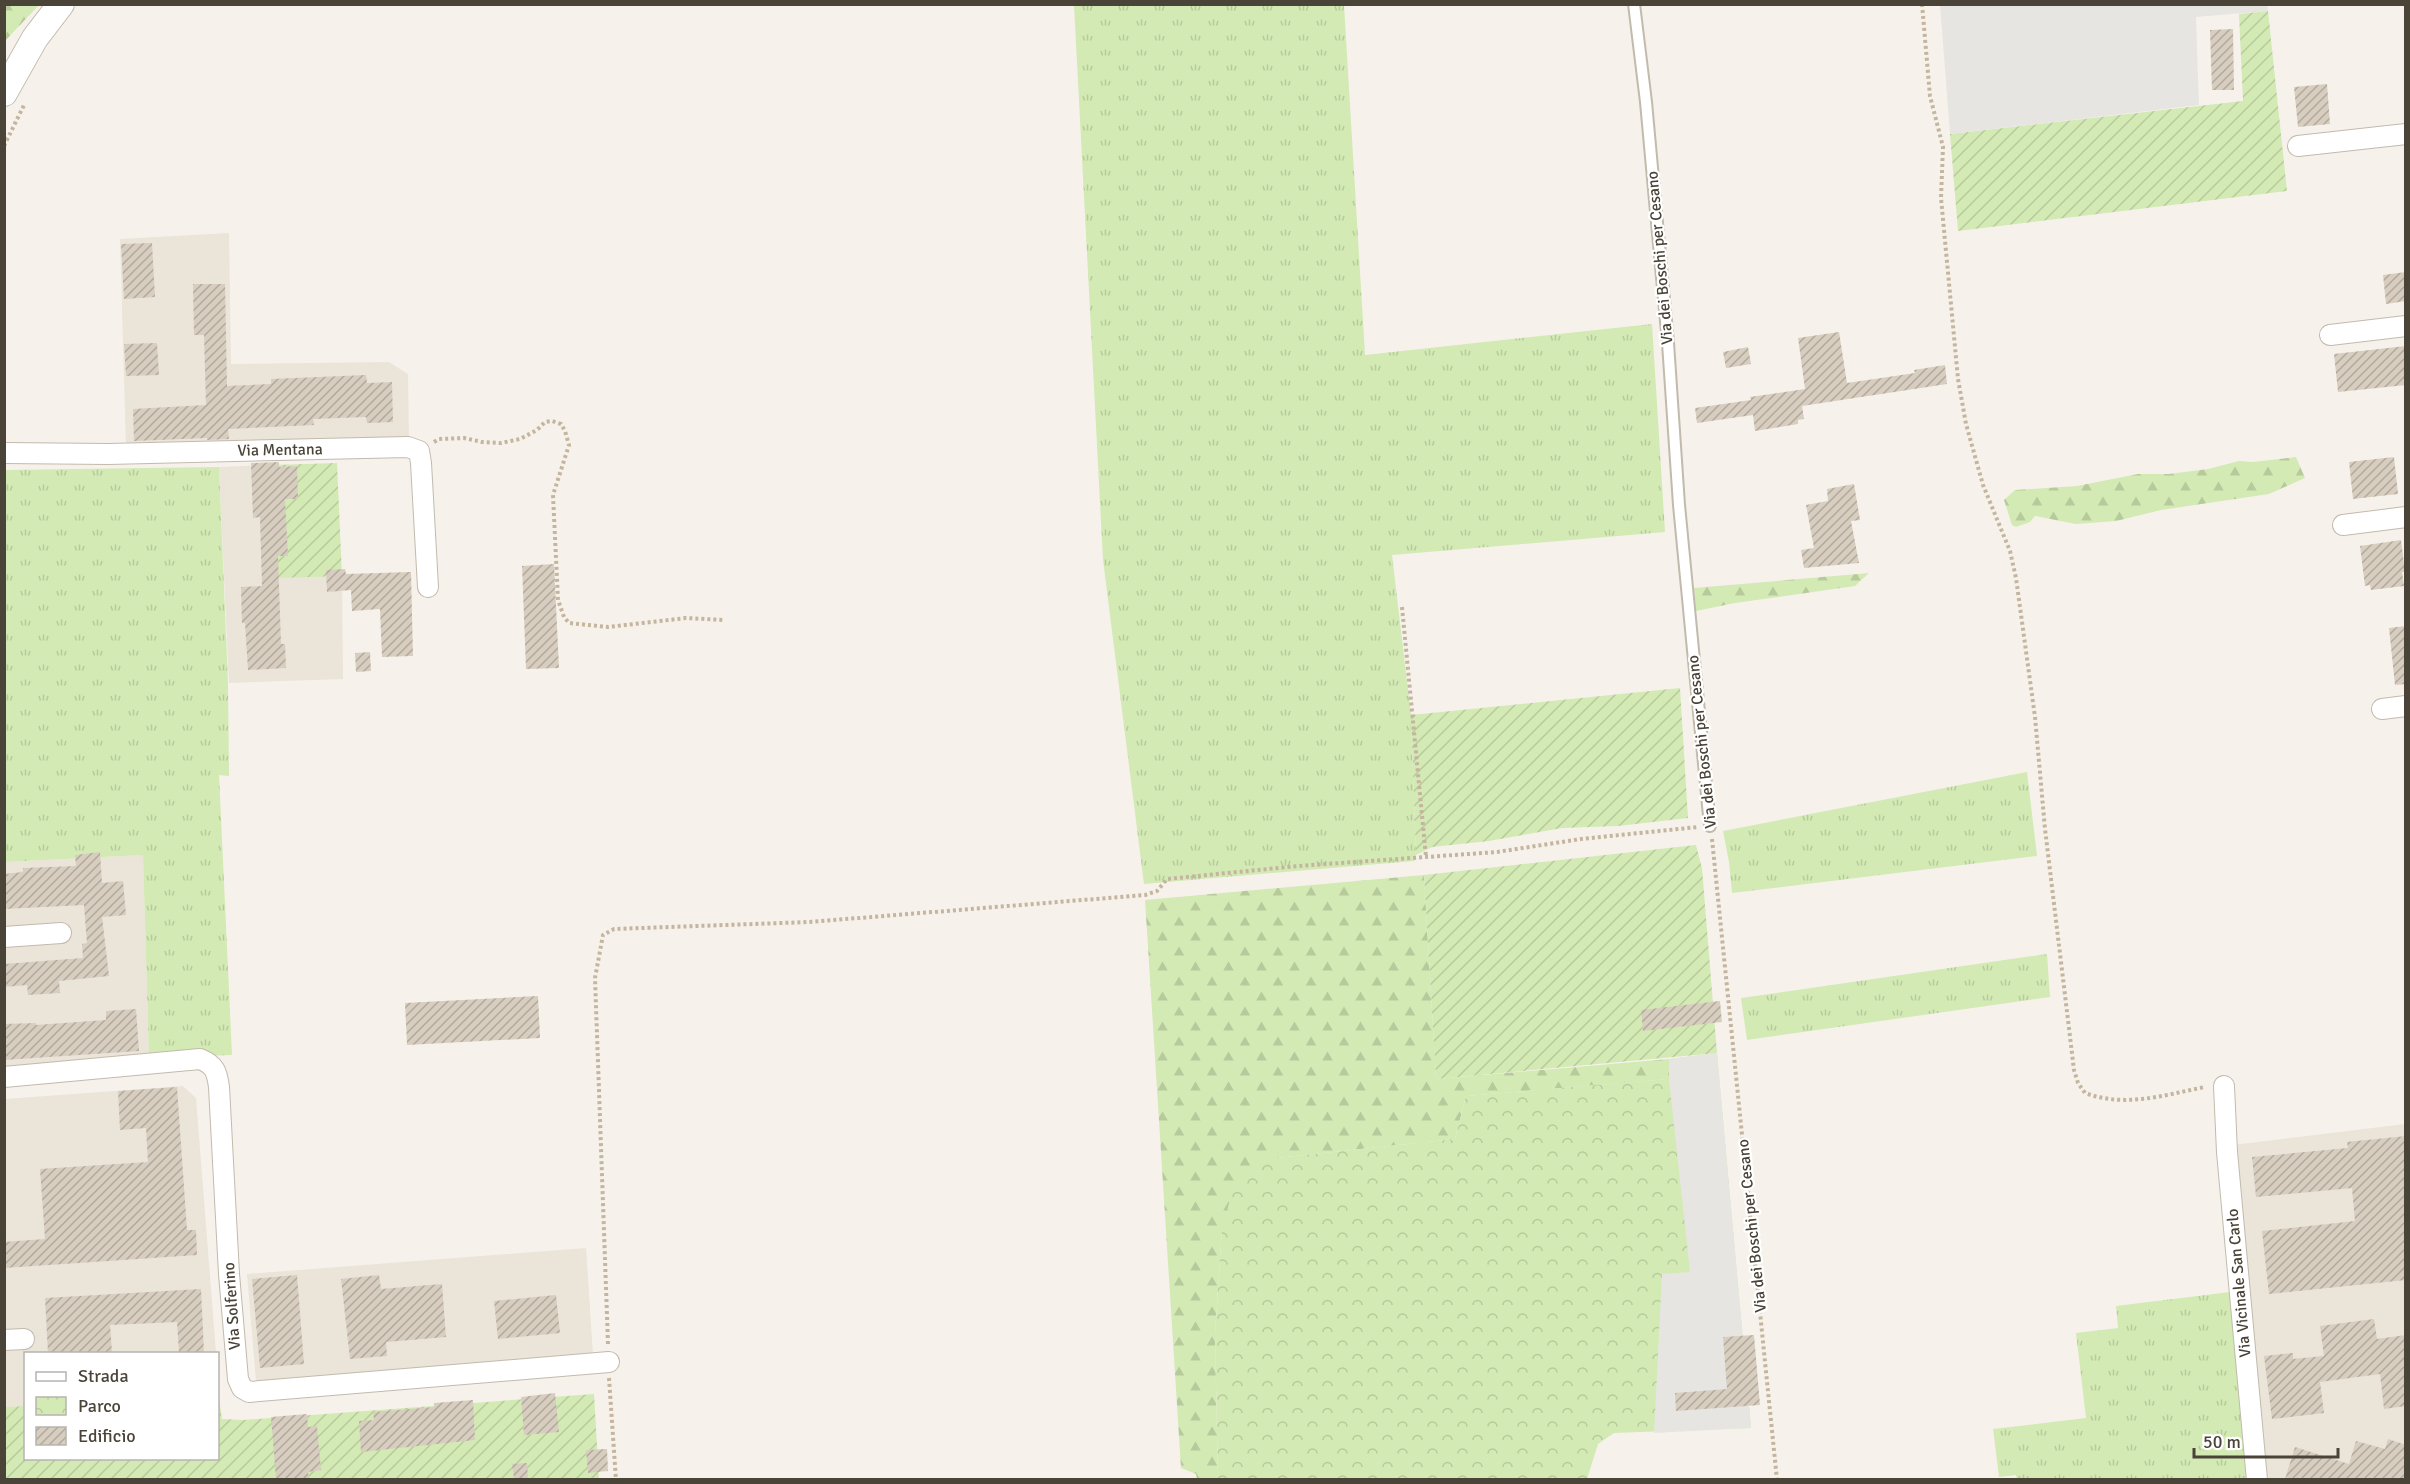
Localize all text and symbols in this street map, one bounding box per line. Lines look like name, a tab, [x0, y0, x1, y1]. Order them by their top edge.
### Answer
street label: Via dei Boschi per Cesano	[1642, 170, 1678, 346]
street label: Via Mentana	[237, 439, 323, 461]
street label: Via dei Boschi per Cesano	[1683, 654, 1721, 830]
street label: Via dei Boschi per Cesano	[1733, 1138, 1771, 1314]
street label: Via Vicinale San Carlo	[2223, 1208, 2255, 1358]
street label: Via Solferino	[219, 1262, 245, 1350]
legend	[24, 1352, 219, 1460]
text: Strada	[78, 1365, 129, 1387]
text: Parco	[78, 1395, 121, 1417]
scale bar	[2194, 1421, 2338, 1459]
text: Edificio	[78, 1425, 136, 1447]
text: 50 m	[2203, 1431, 2241, 1453]

